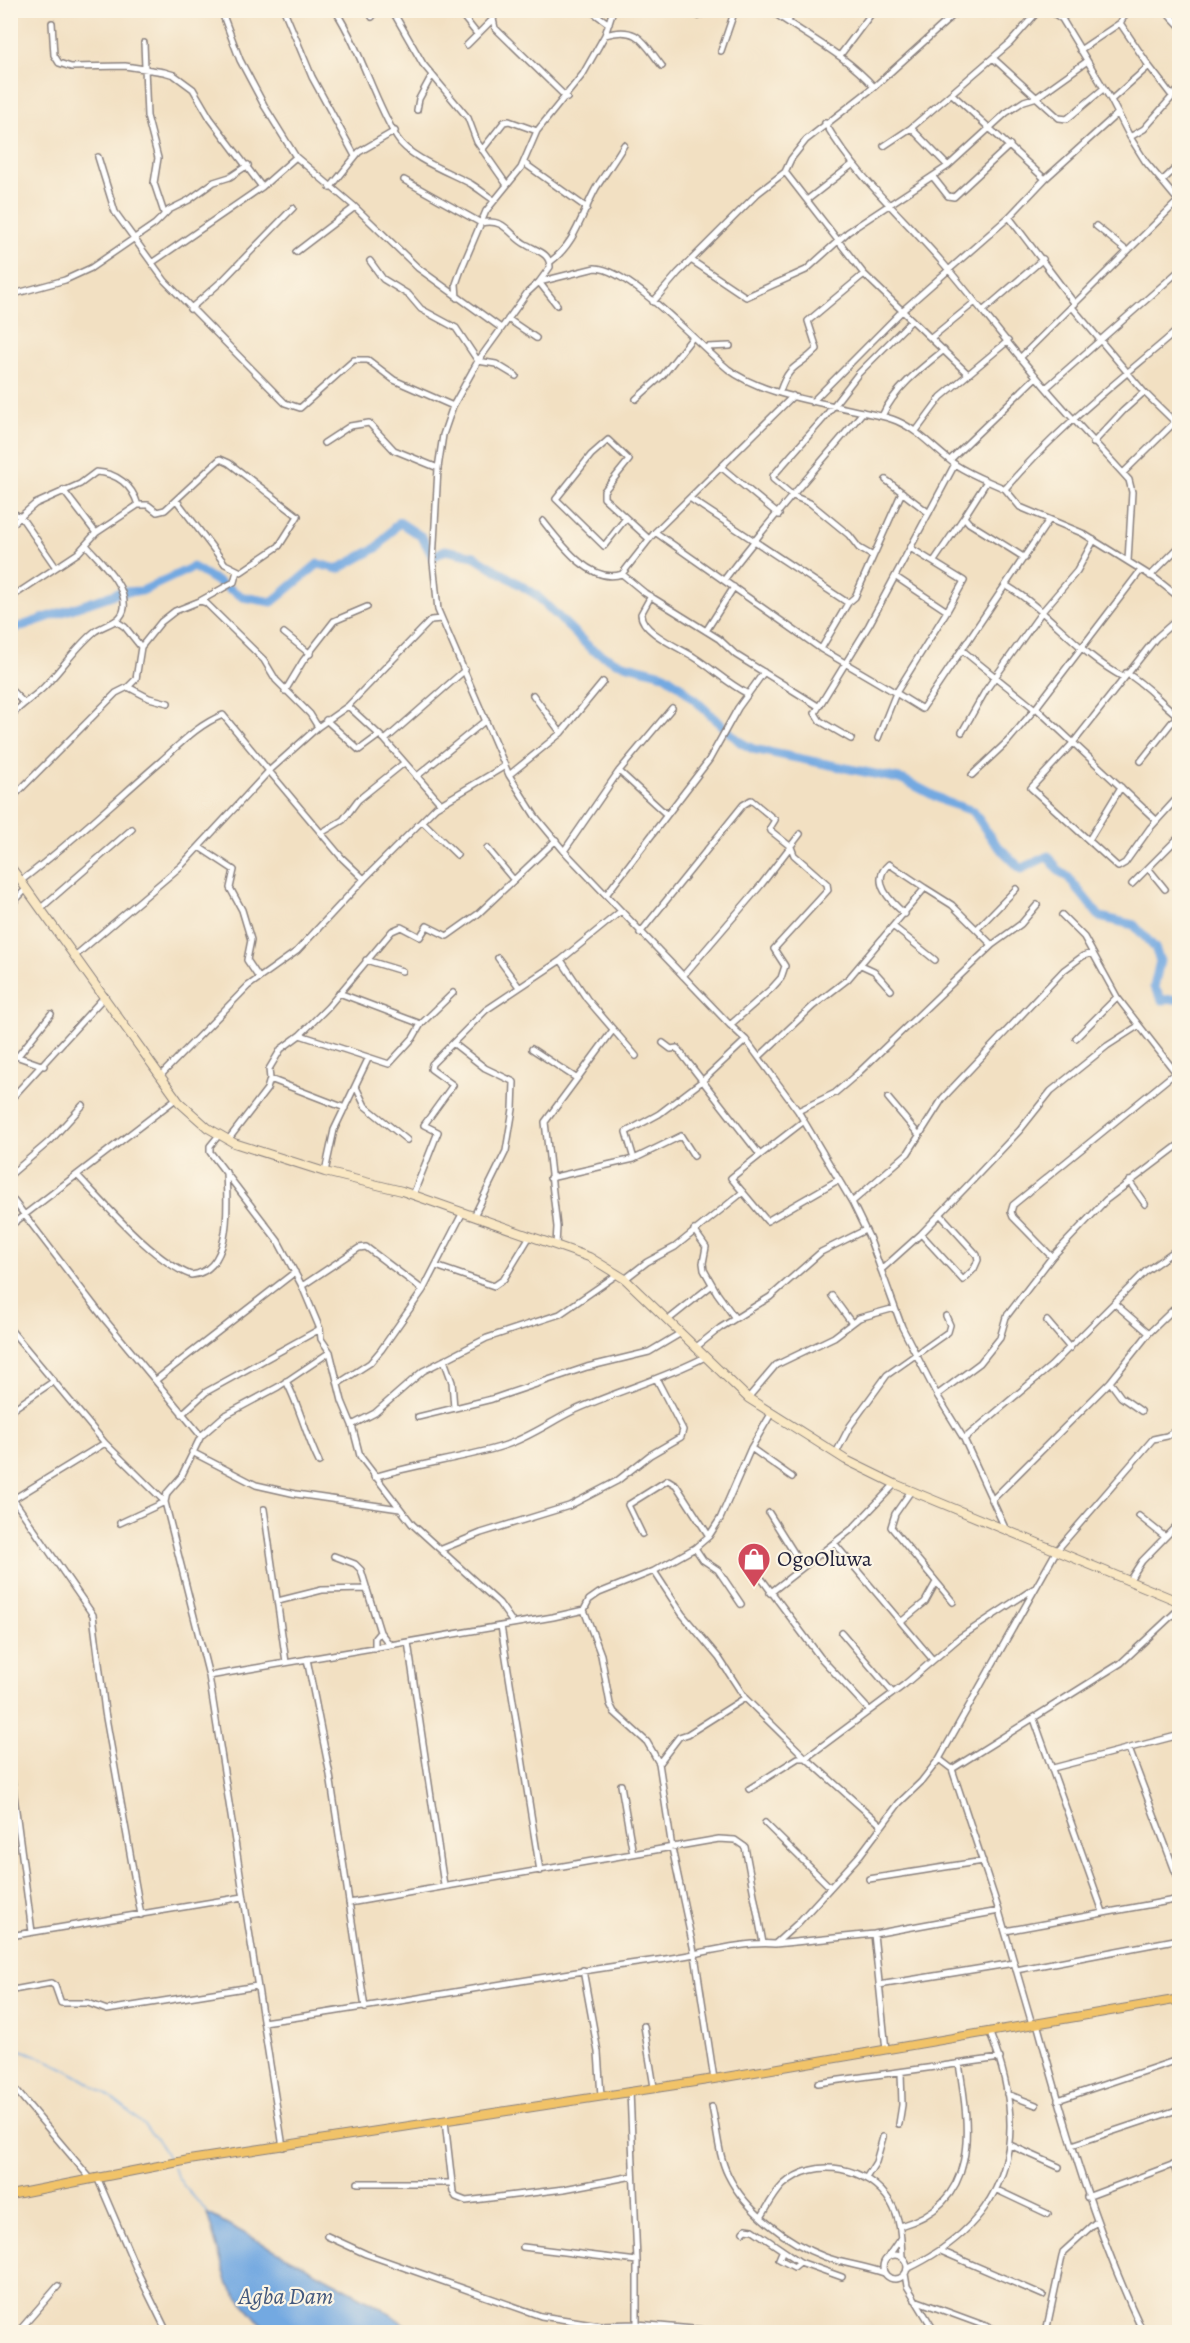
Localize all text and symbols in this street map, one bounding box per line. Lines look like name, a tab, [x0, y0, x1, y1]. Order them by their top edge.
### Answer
shop icon: OgoOluwa	[736, 1541, 772, 1588]
place label: OgoOluwa	[777, 1544, 873, 1574]
water label: Agba Dam	[237, 2280, 333, 2312]

